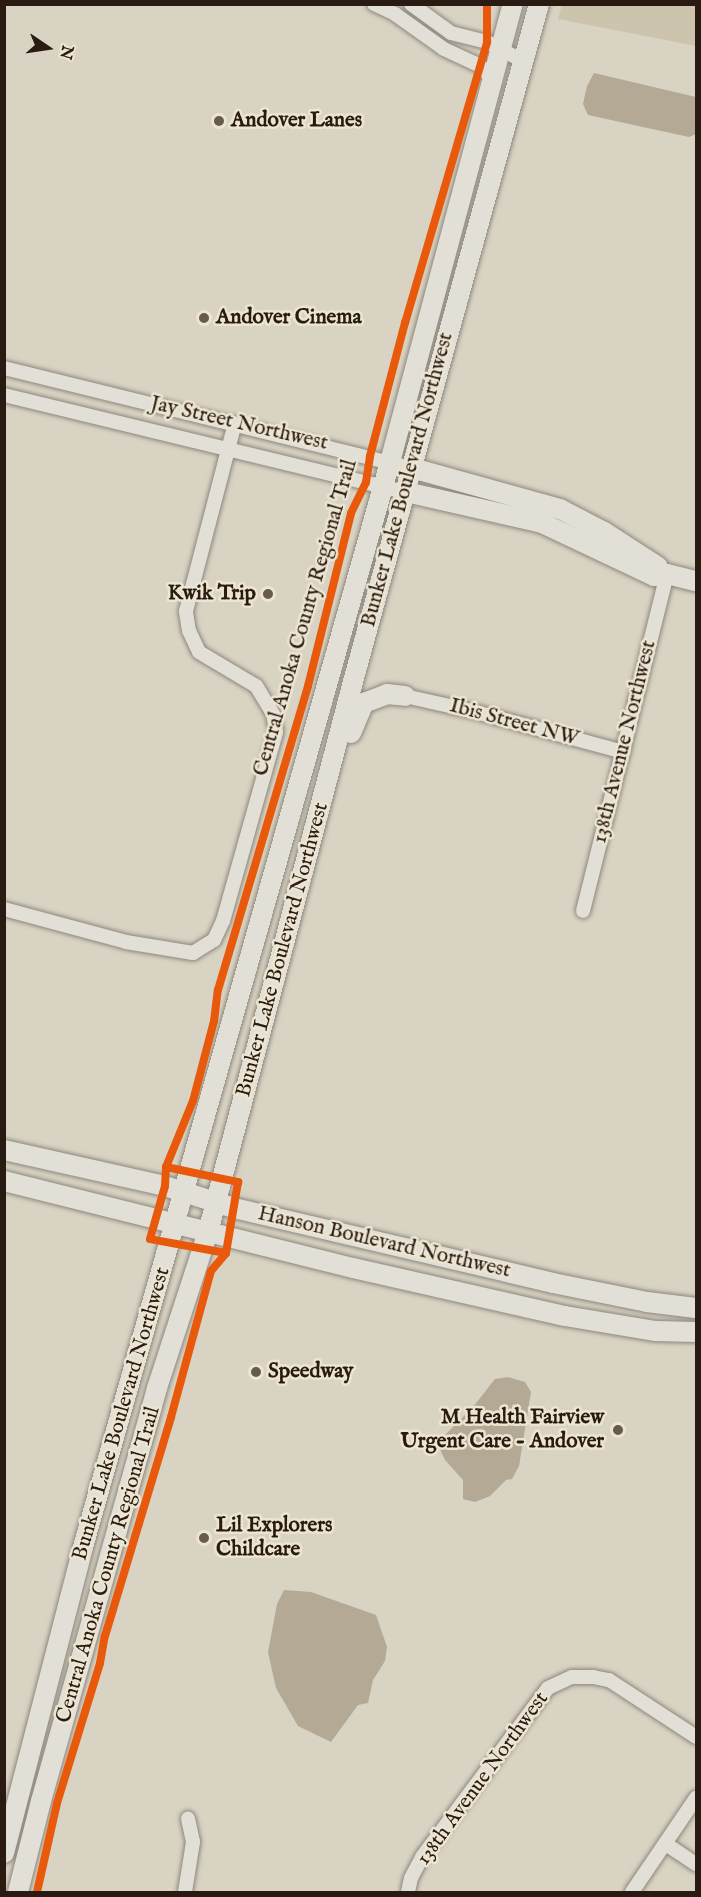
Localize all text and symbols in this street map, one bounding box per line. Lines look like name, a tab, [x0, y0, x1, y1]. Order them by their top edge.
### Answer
north arrow	[18, 18, 78, 78]
text: N	[54, 43, 77, 61]
place label: Andover Lanes	[231, 108, 362, 134]
marker: Andover Lanes	[212, 114, 226, 128]
place label: Andover Cinema	[216, 305, 362, 331]
marker: Andover Cinema	[197, 311, 211, 325]
street label: Bunker Lake Boulevard Northwest	[356, 330, 460, 630]
street label: Jay Street Northwest	[148, 391, 330, 457]
street label: Central Anoka County Regional Trail	[249, 457, 363, 779]
place label: Kwik Trip	[168, 581, 256, 607]
marker: Kwik Trip	[261, 587, 275, 601]
street label: 138th Avenue Northwest	[588, 638, 662, 846]
street label: Ibis Street NW	[447, 694, 581, 752]
street label: Bunker Lake Boulevard Northwest	[231, 800, 335, 1100]
street label: Hanson Boulevard Northwest	[255, 1202, 513, 1284]
street label: Bunker Lake Boulevard Northwest	[68, 1264, 176, 1564]
place label: Speedway	[268, 1359, 353, 1385]
marker: Speedway	[249, 1365, 263, 1379]
street label: Central Anoka County Regional Trail	[52, 1404, 166, 1726]
place label: M Health Fairview Urgent Care - Andover	[400, 1405, 604, 1455]
marker: M Health Fairview Urgent Care - Andover	[609, 1421, 627, 1439]
place label: Lil Explorers Childcare	[216, 1513, 332, 1563]
marker: Lil Explorers Childcare	[197, 1531, 211, 1545]
street label: 138th Avenue Northwest	[412, 1687, 554, 1871]

